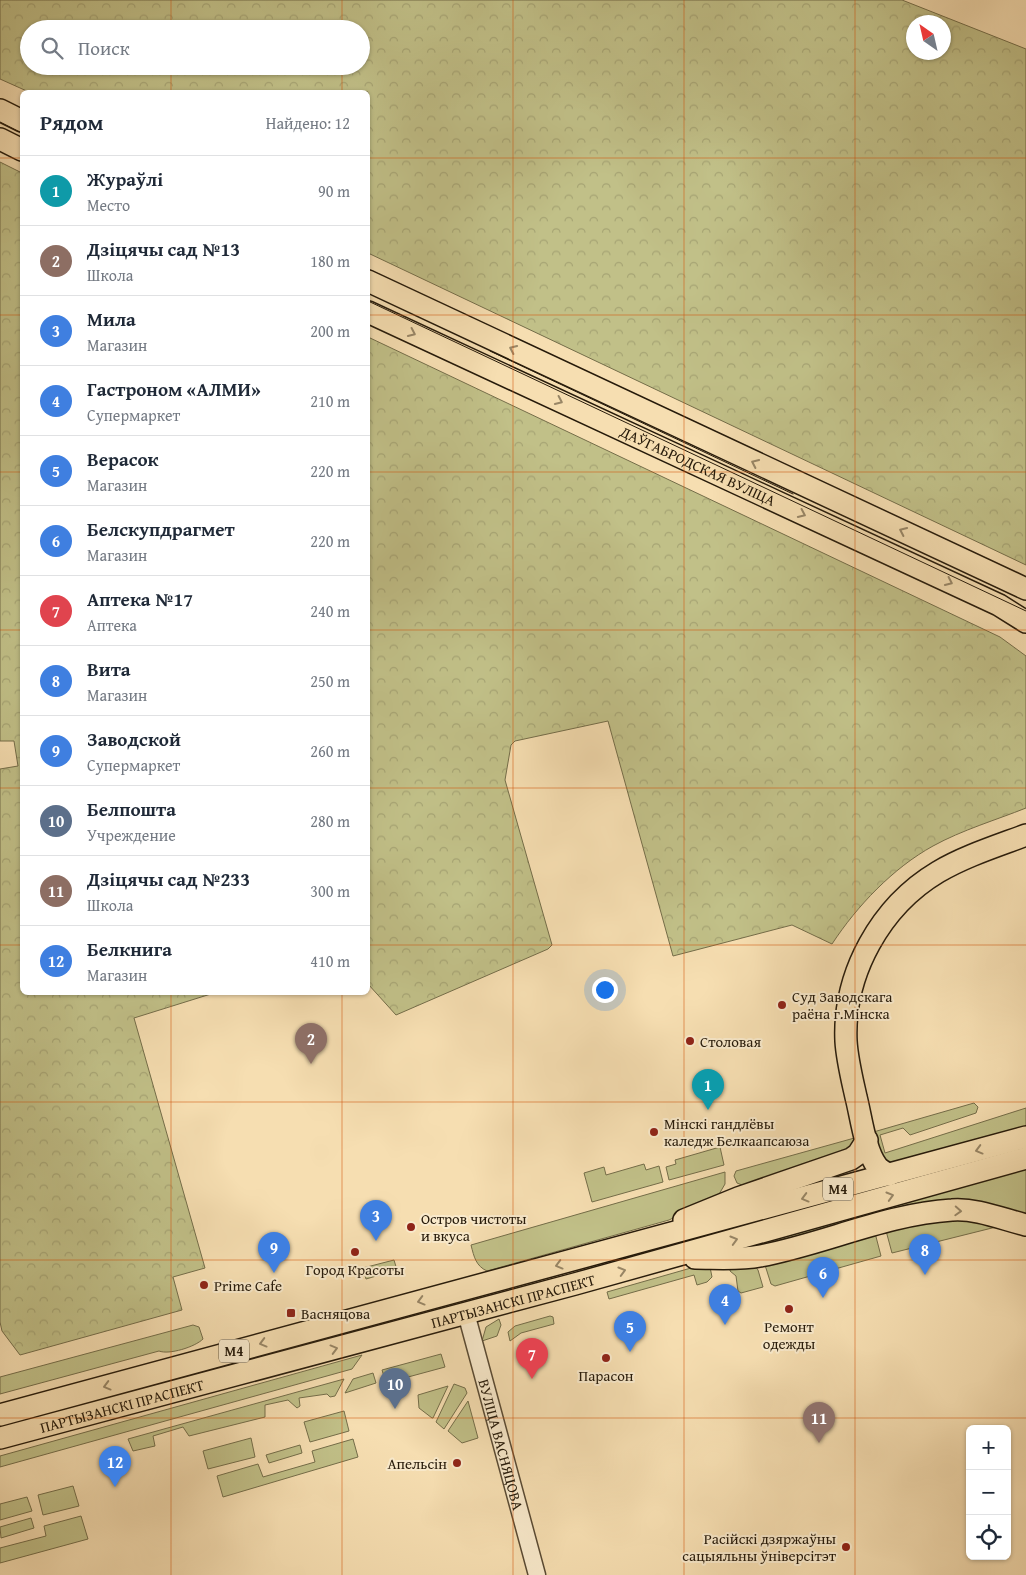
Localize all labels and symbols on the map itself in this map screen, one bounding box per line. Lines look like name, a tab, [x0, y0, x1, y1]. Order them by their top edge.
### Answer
north arrow	[906, 15, 951, 60]
one-way arrow	[407, 327, 416, 337]
one-way arrow	[509, 345, 518, 356]
one-way arrow	[554, 395, 563, 406]
street label: ДАЎГАБРОДСКАЯ ВУЛІЦА	[616, 420, 779, 510]
one-way arrow	[751, 458, 760, 469]
one-way arrow	[797, 507, 806, 518]
one-way arrow	[899, 527, 908, 538]
one-way arrow	[944, 576, 953, 586]
your location	[592, 977, 618, 1003]
place label: Суд Заводскага раёна г.Мінска	[792, 986, 893, 1024]
marker: Суд Заводскага раёна г.Мінска	[776, 999, 788, 1011]
pin: 2	[295, 1023, 327, 1064]
place label: Столовая	[700, 1031, 761, 1052]
marker: Столовая	[684, 1035, 696, 1047]
pin: 1	[692, 1069, 724, 1110]
place label: Мінскі гандлёвы каледж Белкаапсаюза	[664, 1113, 810, 1151]
marker: Мінскі гандлёвы каледж Белкаапсаюза	[648, 1126, 660, 1138]
one-way arrow	[975, 1144, 983, 1155]
road number: М4	[823, 1178, 853, 1200]
one-way arrow	[802, 1192, 810, 1202]
one-way arrow	[885, 1192, 894, 1202]
pin: 3	[360, 1200, 392, 1241]
one-way arrow	[954, 1205, 962, 1216]
place label: Остров чистоты и вкуса	[421, 1208, 527, 1246]
marker: Остров чистоты и вкуса	[405, 1221, 417, 1233]
pin: 9	[258, 1232, 290, 1273]
pin: 8	[909, 1234, 941, 1275]
one-way arrow	[729, 1235, 738, 1246]
marker: Город Красоты	[349, 1246, 361, 1258]
pin: 6	[807, 1257, 839, 1298]
place label: Город Красоты	[306, 1259, 405, 1280]
one-way arrow	[555, 1259, 563, 1269]
one-way arrow	[618, 1267, 626, 1277]
street label: ПАРТЫЗАНСКІ ПРАСПЕКТ	[429, 1268, 598, 1333]
place label: Prime Cafe	[214, 1275, 282, 1296]
marker: Prime Cafe	[198, 1279, 210, 1291]
pin: 4	[709, 1284, 741, 1325]
one-way arrow	[417, 1296, 425, 1306]
place label: Васняцова	[301, 1303, 371, 1324]
marker: Ремонт одежды	[783, 1303, 795, 1315]
marker: Васняцова	[285, 1307, 297, 1319]
pin: 5	[614, 1311, 646, 1352]
place label: Ремонт одежды	[763, 1316, 816, 1354]
one-way arrow	[259, 1337, 268, 1348]
pin: 7	[516, 1338, 548, 1379]
road number: М4	[219, 1340, 249, 1362]
one-way arrow	[330, 1344, 338, 1354]
marker: Парасон	[600, 1352, 612, 1364]
place label: Парасон	[578, 1365, 634, 1386]
pin: 10	[379, 1368, 411, 1409]
street label: ПАРТЫЗАНСКІ ПРАСПЕКТ	[37, 1373, 207, 1437]
street label: ВУЛІЦА ВАСНЯЦОВА	[474, 1376, 529, 1512]
one-way arrow	[103, 1380, 111, 1390]
pin: 11	[803, 1402, 835, 1443]
pin: 12	[99, 1446, 131, 1487]
place label: Апельсін	[388, 1453, 447, 1474]
marker: Апельсін	[451, 1457, 463, 1469]
place label: Расійскі дзяржаўны сацыяльны ўніверсітэт	[682, 1528, 837, 1566]
marker: Расійскі дзяржаўны сацыяльны ўніверсітэт	[840, 1541, 852, 1553]

